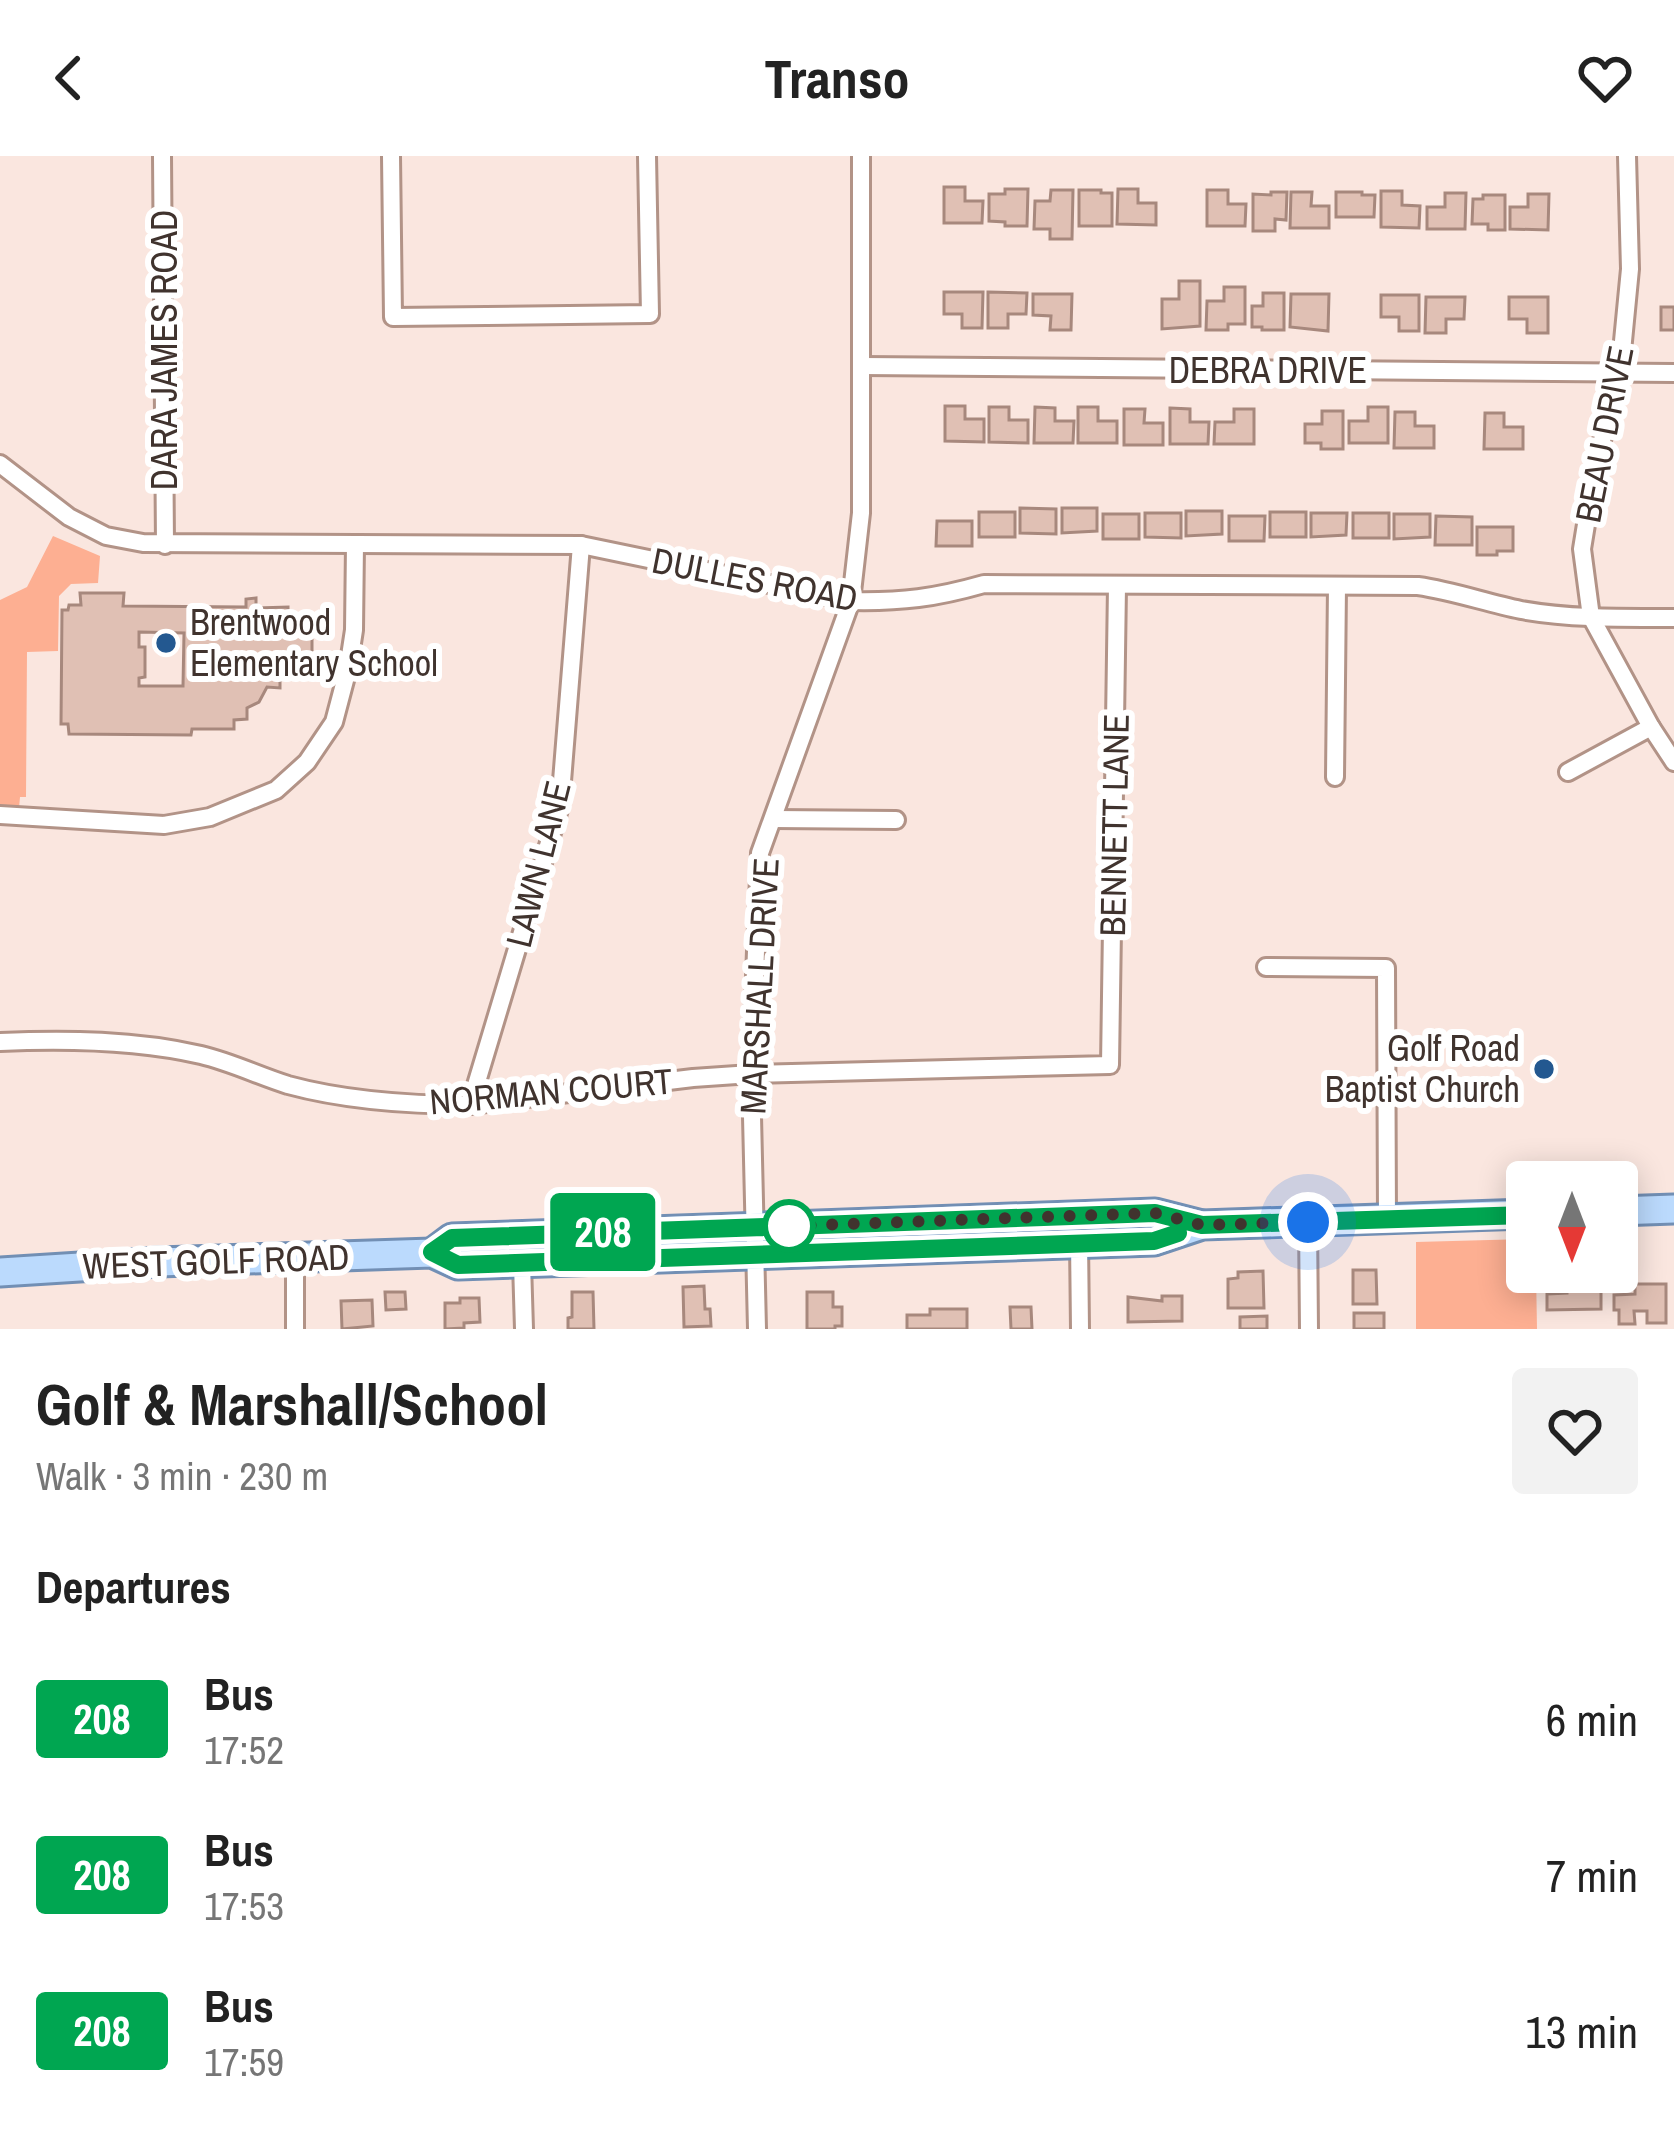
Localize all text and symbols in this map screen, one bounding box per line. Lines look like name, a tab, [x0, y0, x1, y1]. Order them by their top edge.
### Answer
text: Transo	[764, 42, 910, 115]
icon: back	[36, 45, 102, 111]
icon: heart	[1572, 45, 1638, 111]
street label: DARA JAMES ROAD	[140, 210, 188, 490]
street label: BEAU DRIVE	[1563, 342, 1645, 526]
street label: DEBRA DRIVE	[1169, 346, 1367, 394]
street label: DULLES ROAD	[648, 536, 862, 622]
place label: Brentwood Elementary School	[190, 598, 438, 687]
marker: Brentwood Elementary School	[153, 630, 179, 656]
street label: BENNETT LANE	[1088, 713, 1140, 937]
street label: LAWN LANE	[494, 776, 582, 952]
street label: MARSHALL DRIVE	[728, 857, 790, 1115]
place label: Golf Road Baptist Church	[1325, 1024, 1520, 1113]
street label: NORMAN COURT	[427, 1056, 675, 1126]
marker: Golf Road Baptist Church	[1531, 1056, 1557, 1082]
north arrow	[1506, 1161, 1638, 1293]
map controls	[1506, 1161, 1638, 1293]
your location	[1278, 1192, 1338, 1252]
line badge: 208	[534, 1193, 672, 1271]
unlabelled marker	[764, 1201, 814, 1251]
text: 208	[574, 1204, 632, 1260]
street label: WEST GOLF ROAD	[82, 1232, 350, 1290]
text: Golf & Marshall/School	[36, 1366, 548, 1443]
button: heart	[1512, 1368, 1638, 1494]
text: Walk · 3 min · 230 m	[36, 1450, 328, 1502]
text: Departures	[36, 1556, 231, 1617]
text: Bus	[204, 1663, 274, 1724]
text: 6 min	[1546, 1689, 1638, 1750]
text: 208	[73, 1691, 131, 1747]
text: 17:52	[204, 1724, 284, 1776]
text: Bus	[204, 1819, 274, 1880]
text: 7 min	[1546, 1845, 1638, 1906]
text: 208	[73, 1847, 131, 1903]
text: 17:53	[204, 1880, 284, 1932]
text: Bus	[204, 1975, 274, 2036]
text: 13 min	[1525, 2001, 1638, 2062]
text: 208	[73, 2003, 131, 2059]
text: 17:59	[204, 2036, 284, 2088]

